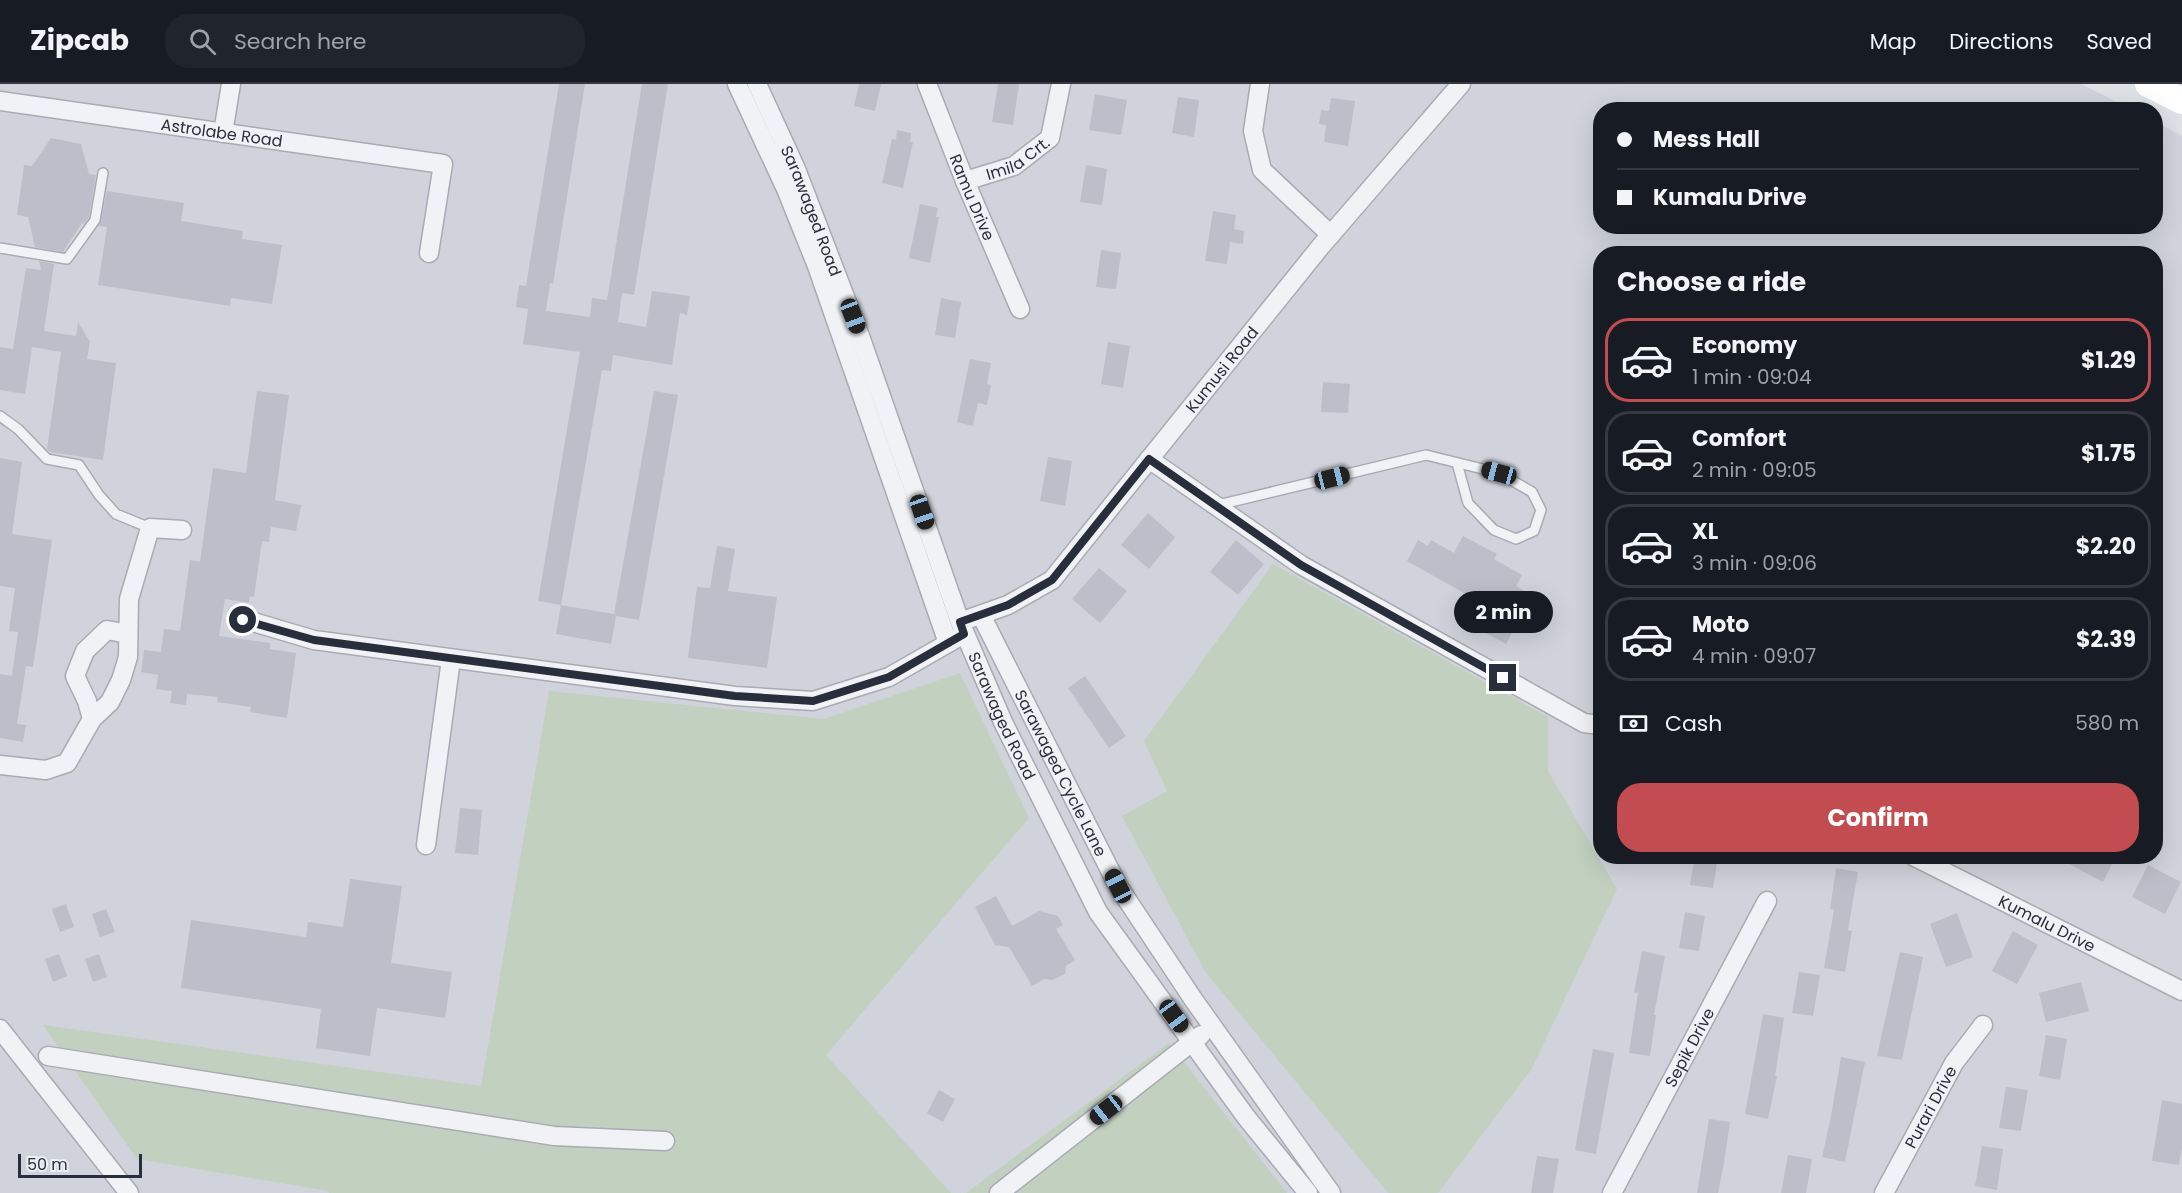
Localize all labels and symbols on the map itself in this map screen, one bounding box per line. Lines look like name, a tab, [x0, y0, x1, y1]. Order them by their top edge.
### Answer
street label: Astrolabe Road	[159, 113, 284, 153]
street label: Imila Crt.	[983, 131, 1055, 186]
street label: Sarawaged Road	[775, 142, 847, 279]
street label: Ramu Drive	[944, 151, 1000, 244]
car	[838, 296, 868, 336]
street label: Kumusi Road	[1180, 322, 1264, 418]
car	[1479, 460, 1519, 486]
car	[1312, 465, 1352, 491]
car	[908, 492, 936, 532]
callout: 2 min	[1454, 591, 1552, 633]
route start	[229, 606, 256, 633]
street label: Sarawaged Road	[962, 648, 1041, 784]
route end	[1489, 664, 1516, 691]
street label: Sarawaged Cycle Lane	[1009, 686, 1112, 861]
car	[1102, 866, 1134, 906]
street label: Kumalu Drive	[1994, 890, 2099, 958]
car	[1156, 996, 1192, 1036]
street label: Sepik Drive	[1659, 1004, 1720, 1091]
street label: Purari Drive	[1899, 1062, 1963, 1152]
car	[1086, 1092, 1126, 1128]
scale bar	[18, 1151, 142, 1178]

